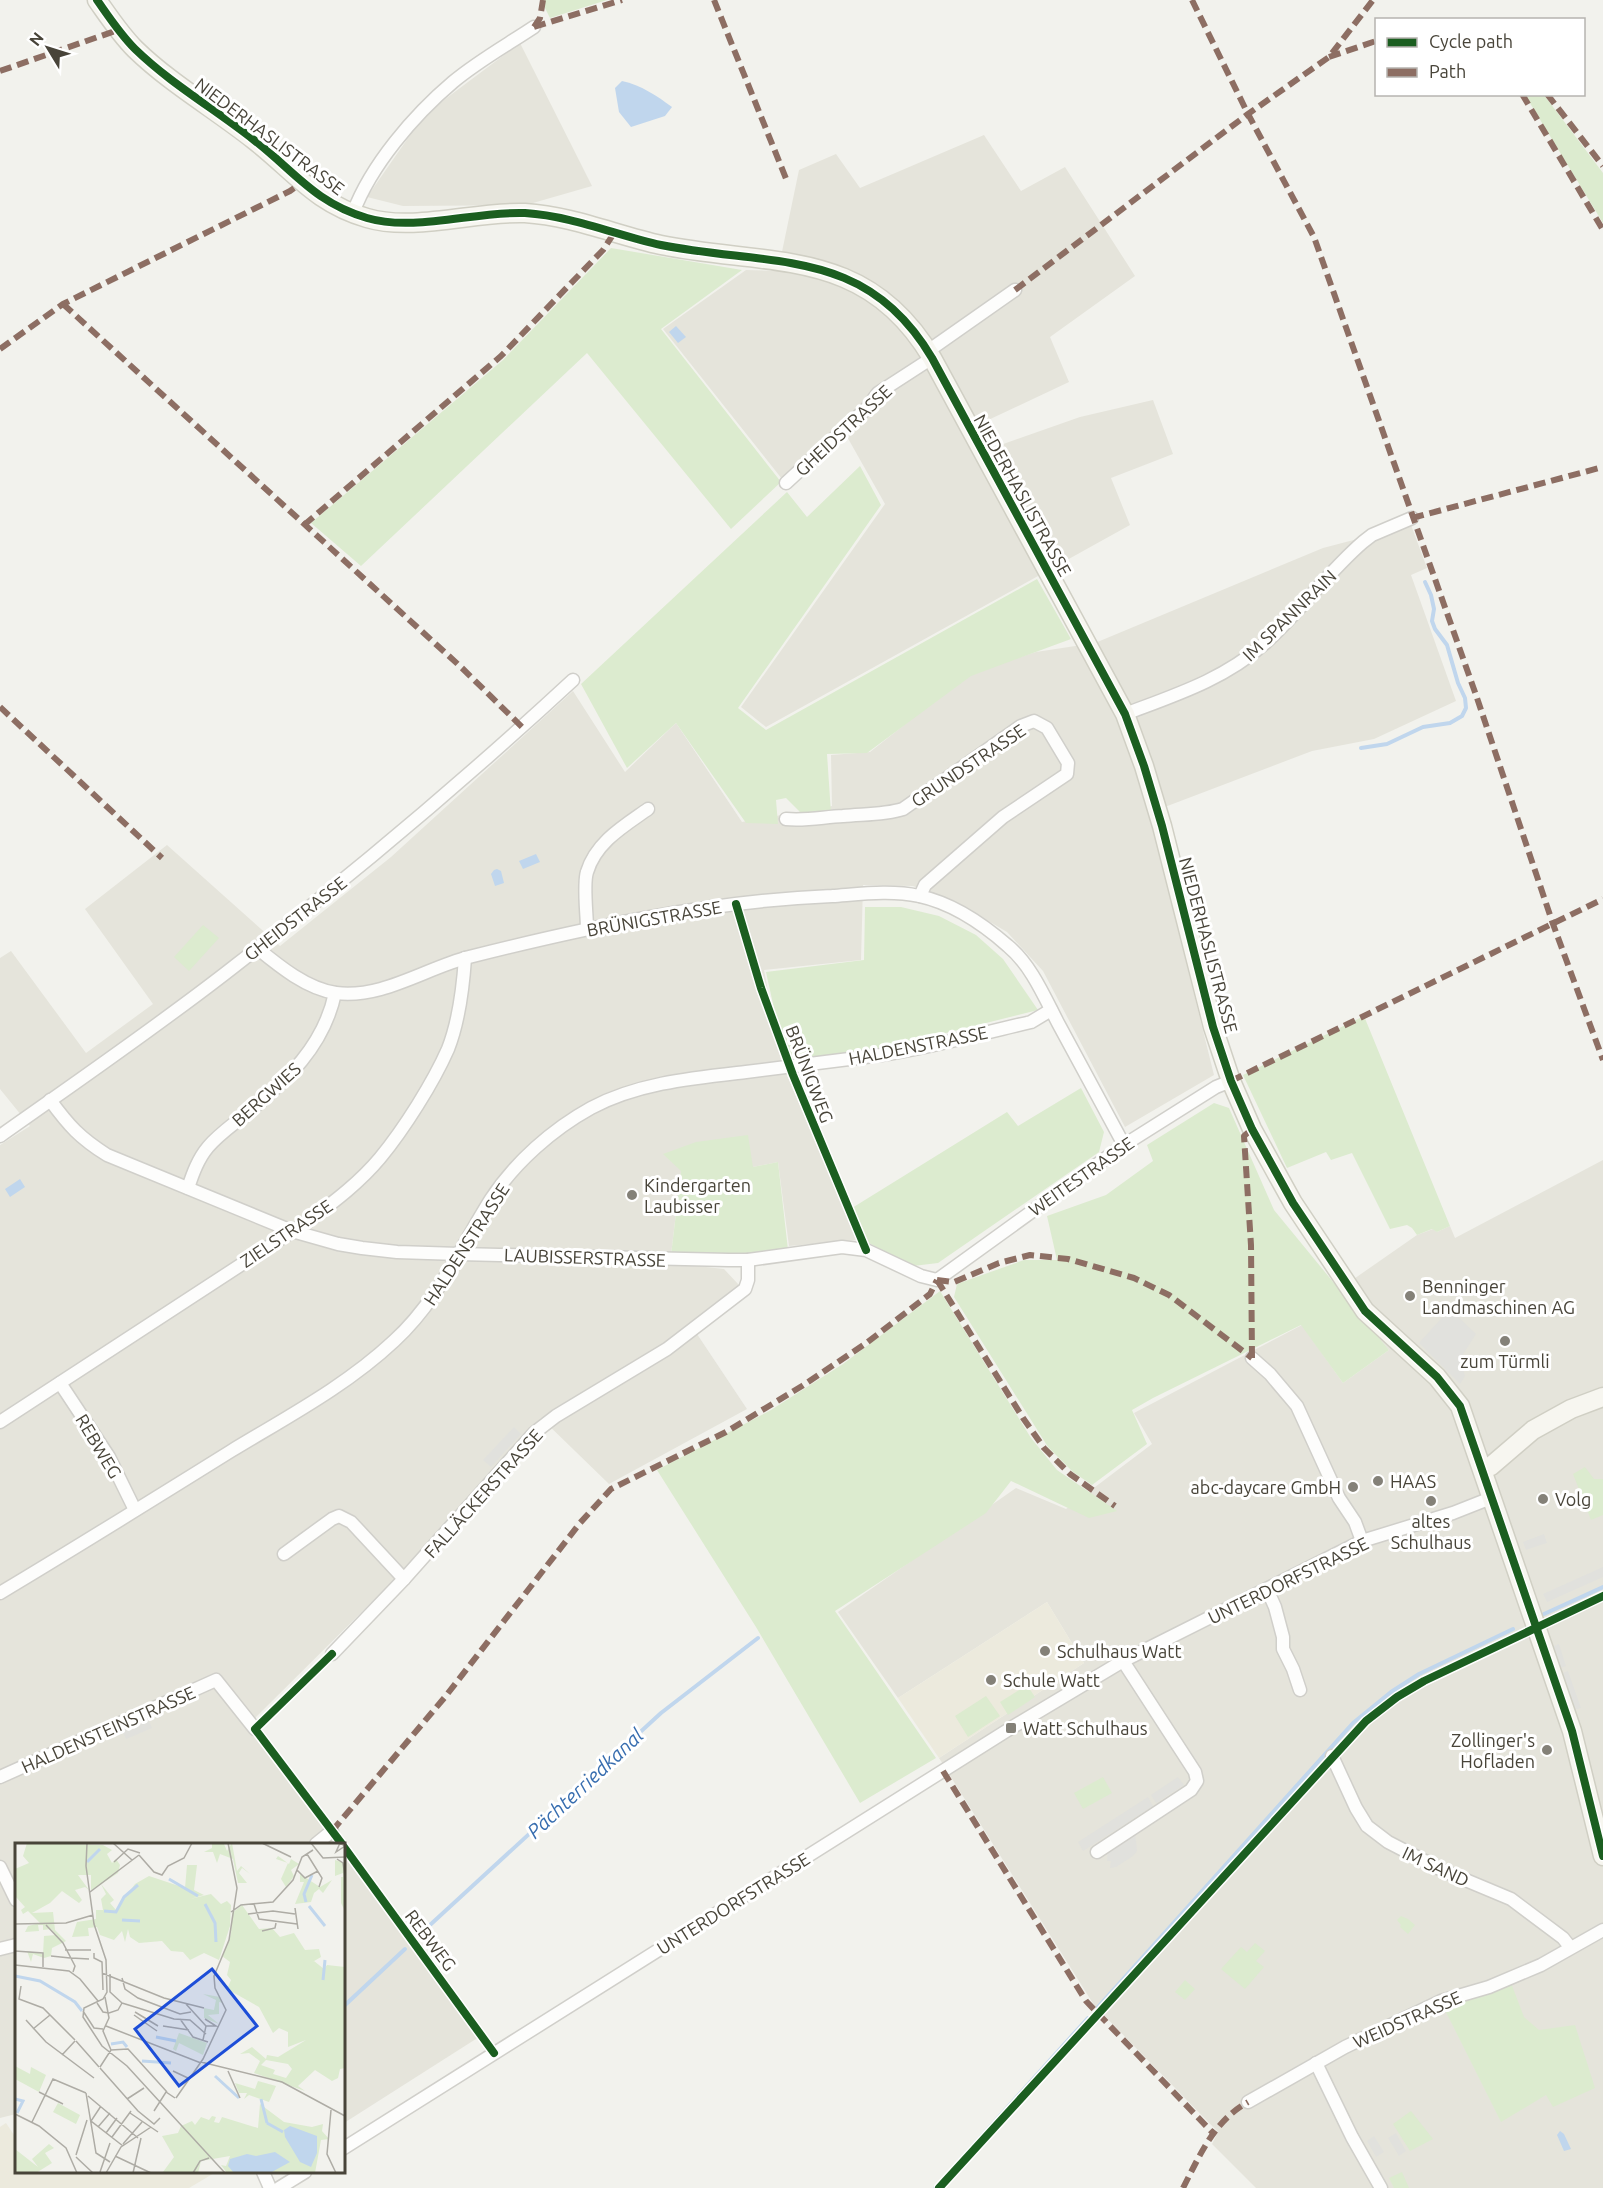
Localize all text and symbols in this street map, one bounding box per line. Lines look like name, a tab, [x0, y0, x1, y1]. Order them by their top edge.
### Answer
north arrow	[18, 18, 78, 78]
legend	[1375, 18, 1585, 96]
text: N	[25, 29, 47, 49]
text: Cycle path	[1429, 31, 1513, 51]
text: Path	[1429, 61, 1466, 81]
street label: NIEDERHASLISTRASSE	[192, 73, 348, 199]
street label: GHEIDSTRASSE	[791, 380, 895, 480]
street label: NIEDERHASLISTRASSE	[970, 411, 1076, 579]
street label: IM SPANNRAIN	[1238, 565, 1340, 665]
street label: GRUNDSTRASSE	[907, 719, 1029, 811]
street label: NIEDERHASLISTRASSE	[1176, 855, 1242, 1035]
street label: GHEIDSTRASSE	[240, 872, 350, 964]
street label: BRÜNIGSTRASSE	[585, 896, 723, 940]
street label: BRÜNIGWEG	[782, 1022, 838, 1126]
street label: HALDENSTRASSE	[847, 1022, 989, 1068]
street label: BERGWIES	[228, 1058, 304, 1130]
street label: WEITESTRASSE	[1025, 1132, 1137, 1220]
place label: Kindergarten Laubisser	[644, 1175, 751, 1216]
street label: HALDENSTRASSE	[419, 1179, 513, 1309]
marker: Kindergarten Laubisser	[625, 1188, 639, 1202]
street label: ZIELSTRASSE	[236, 1195, 336, 1271]
street label: LAUBISSERSTRASSE	[504, 1244, 666, 1270]
place label: Benninger Landmaschinen AG	[1422, 1276, 1575, 1317]
marker: Benninger Landmaschinen AG	[1403, 1289, 1417, 1303]
marker: zum Türmli	[1498, 1334, 1512, 1348]
place label: zum Türmli	[1460, 1351, 1550, 1371]
street label: REBWEG	[72, 1410, 126, 1482]
street label: FALLÄCKERSTRASSE	[420, 1425, 546, 1561]
place label: HAAS	[1390, 1471, 1436, 1491]
marker: HAAS	[1371, 1474, 1385, 1488]
place label: abc-daycare GmbH	[1191, 1477, 1341, 1497]
marker: abc-daycare GmbH	[1346, 1480, 1360, 1494]
place label: Volg	[1555, 1489, 1591, 1509]
marker: Volg	[1536, 1492, 1550, 1506]
marker: altes Schulhaus	[1424, 1494, 1438, 1508]
place label: altes Schulhaus	[1391, 1511, 1472, 1552]
street label: UNTERDORFSTRASSE	[1205, 1532, 1371, 1628]
place label: Schulhaus Watt	[1057, 1641, 1182, 1661]
marker: Schulhaus Watt	[1038, 1644, 1052, 1658]
place label: Schule Watt	[1003, 1670, 1100, 1690]
marker: Schule Watt	[984, 1673, 998, 1687]
street label: HALDENSTEINSTRASSE	[18, 1682, 198, 1776]
place label: Watt Schulhaus	[1023, 1718, 1148, 1738]
marker: Watt Schulhaus	[1004, 1721, 1018, 1735]
water label: Pächterriedkanal	[522, 1723, 648, 1843]
place label: Zollinger's Hofladen	[1451, 1730, 1535, 1771]
marker: Zollinger's Hofladen	[1540, 1743, 1554, 1757]
street label: IM SAND	[1400, 1842, 1472, 1890]
inset map	[15, 1843, 345, 2173]
street label: UNTERDORFSTRASSE	[653, 1848, 813, 1958]
street label: REBWEG	[402, 1906, 460, 1974]
street label: WEIDSTRASSE	[1350, 1986, 1464, 2052]

